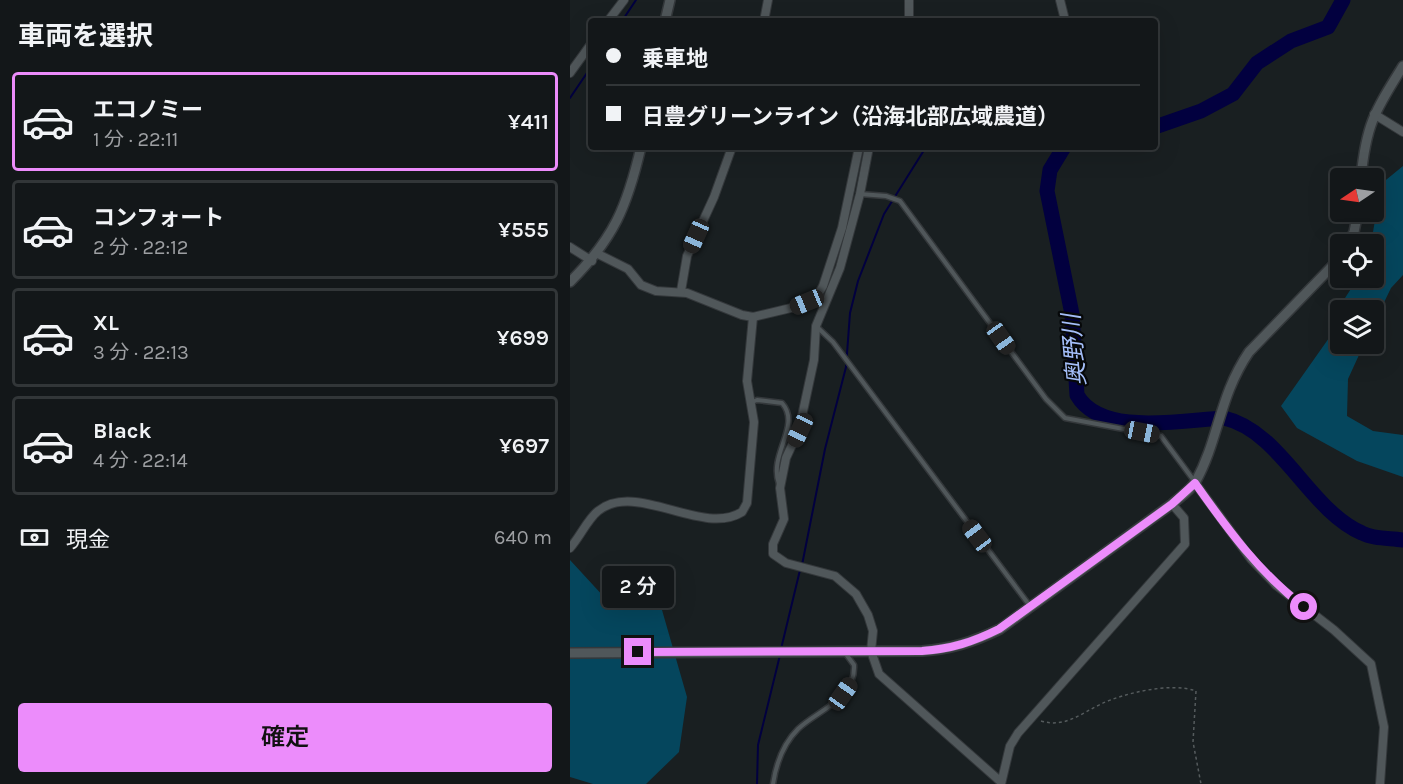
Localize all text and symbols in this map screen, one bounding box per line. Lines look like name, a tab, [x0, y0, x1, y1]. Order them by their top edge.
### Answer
text: 車両を選択	[18, 20, 153, 52]
text: 乗車地	[642, 46, 708, 72]
icon: car	[21, 95, 75, 149]
text: エコノミー	[93, 97, 203, 123]
text: 日豊グリーンライン（沿海北部広域農道）	[642, 104, 1059, 130]
text: ¥411	[508, 109, 549, 135]
text: 1 分 · 22:11	[93, 128, 178, 151]
north arrow	[1330, 168, 1384, 222]
map controls	[1330, 168, 1384, 354]
icon: car	[21, 203, 75, 257]
text: コンフォート	[93, 205, 224, 231]
car	[680, 216, 712, 256]
text: ¥555	[498, 217, 549, 243]
button: locate	[1330, 234, 1384, 288]
text: 2 分 · 22:12	[93, 236, 188, 259]
car	[787, 287, 827, 317]
button: layers	[1330, 300, 1384, 354]
text: XL	[93, 310, 119, 336]
water label: 奥野川	[1057, 310, 1091, 387]
icon: car	[21, 311, 75, 365]
car	[983, 318, 1019, 358]
text: ¥699	[497, 325, 549, 351]
text: 3 分 · 22:13	[93, 341, 189, 364]
car	[784, 410, 816, 450]
text: Black	[93, 418, 152, 444]
icon: car	[21, 419, 75, 473]
car	[1123, 420, 1161, 444]
text: ¥697	[499, 433, 549, 459]
text: 4 分 · 22:14	[93, 449, 188, 472]
car	[959, 516, 995, 556]
icon: cash	[18, 521, 51, 554]
text: 640 m	[494, 526, 552, 549]
text: 現金	[66, 527, 110, 553]
callout: 2 分	[602, 565, 674, 607]
text: 2 分	[620, 575, 656, 598]
route start	[1290, 593, 1317, 620]
route end	[624, 638, 651, 665]
car	[825, 674, 861, 714]
button: 確定	[18, 703, 552, 772]

